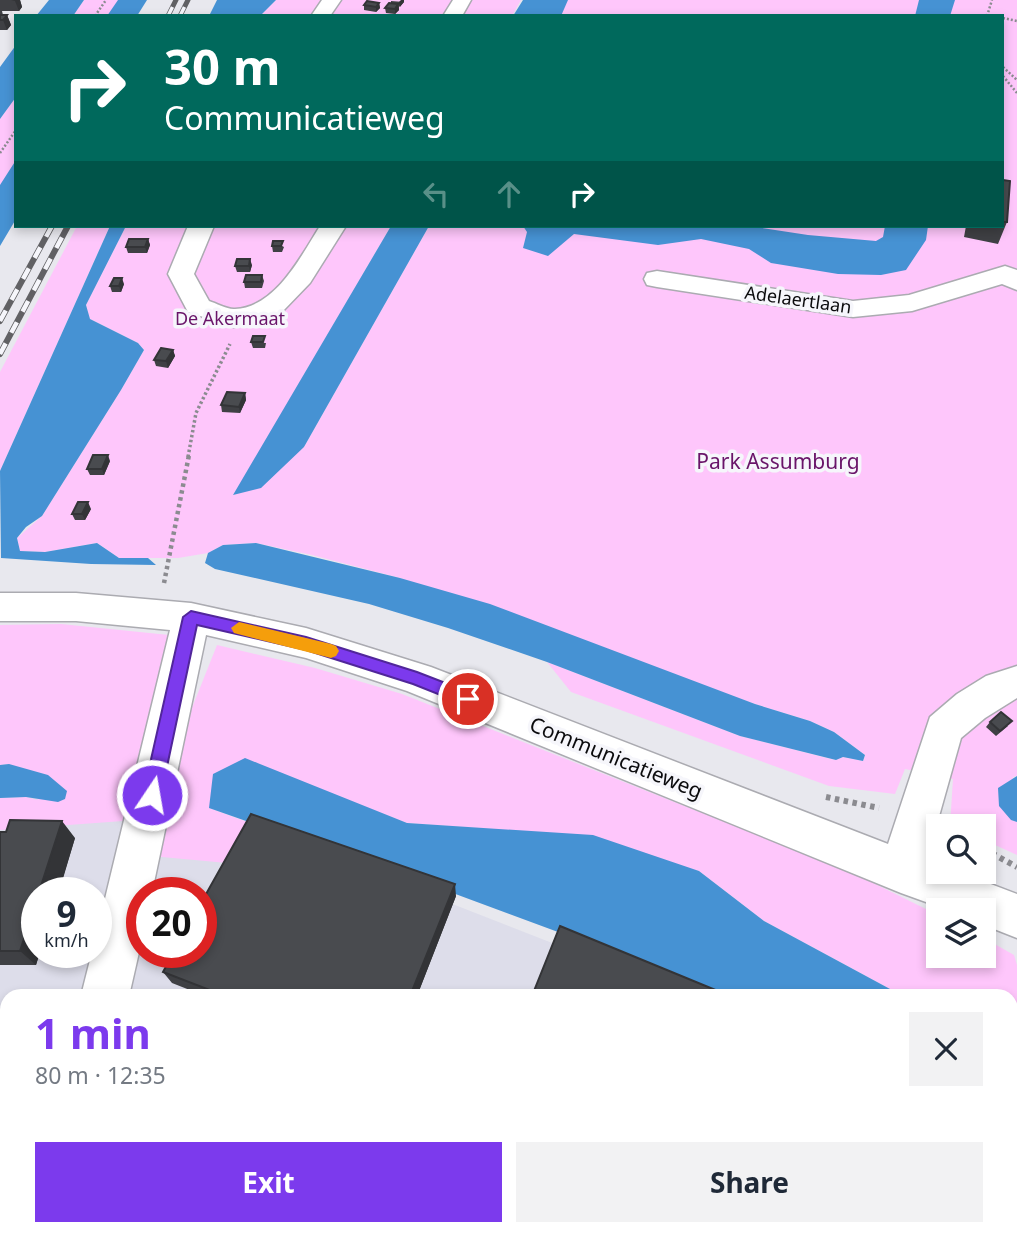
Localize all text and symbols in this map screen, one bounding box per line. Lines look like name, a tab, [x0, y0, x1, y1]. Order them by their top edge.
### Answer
text: 30 m	[164, 33, 281, 99]
icon: right	[49, 42, 140, 133]
text: Communicatieweg	[164, 96, 445, 139]
icon: left	[417, 175, 455, 213]
icon: ahead	[490, 175, 528, 213]
icon: right	[563, 175, 601, 213]
street label: Adelaertlaan	[743, 280, 853, 318]
park label: De Akermaat	[175, 306, 286, 330]
park label: Park Assumburg	[696, 447, 860, 475]
pin	[438, 669, 498, 729]
icon: arrive	[449, 680, 487, 718]
street label: Communicatieweg	[526, 710, 707, 805]
position arrow	[115, 758, 189, 832]
map controls	[926, 814, 996, 968]
button: search	[926, 814, 996, 884]
speed limit sign: 20	[126, 877, 217, 968]
text: 9	[56, 890, 77, 937]
button: layers	[926, 898, 996, 968]
text: km/h	[44, 928, 89, 952]
text: 1 min	[35, 1004, 151, 1061]
button: close	[909, 1012, 983, 1086]
text: 80 m · 12:35	[35, 1059, 166, 1091]
button: Exit	[35, 1142, 502, 1222]
button: Share	[516, 1142, 983, 1222]

